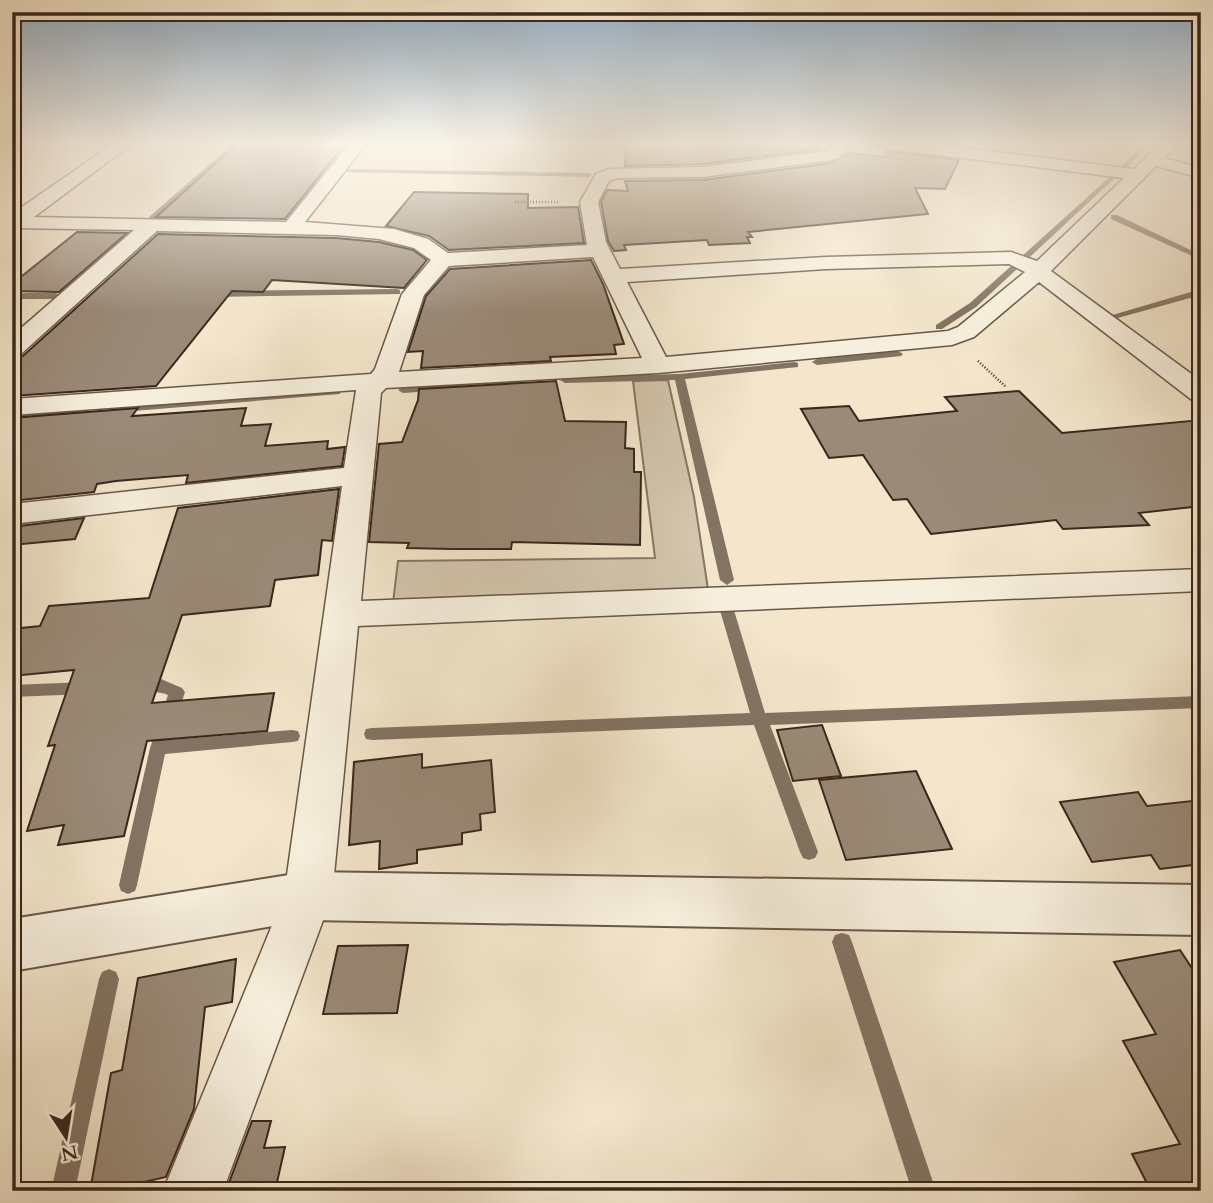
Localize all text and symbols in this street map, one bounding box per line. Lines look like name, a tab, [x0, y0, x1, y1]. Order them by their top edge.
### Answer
north arrow	[32, 1102, 102, 1172]
text: N	[58, 1138, 80, 1167]

